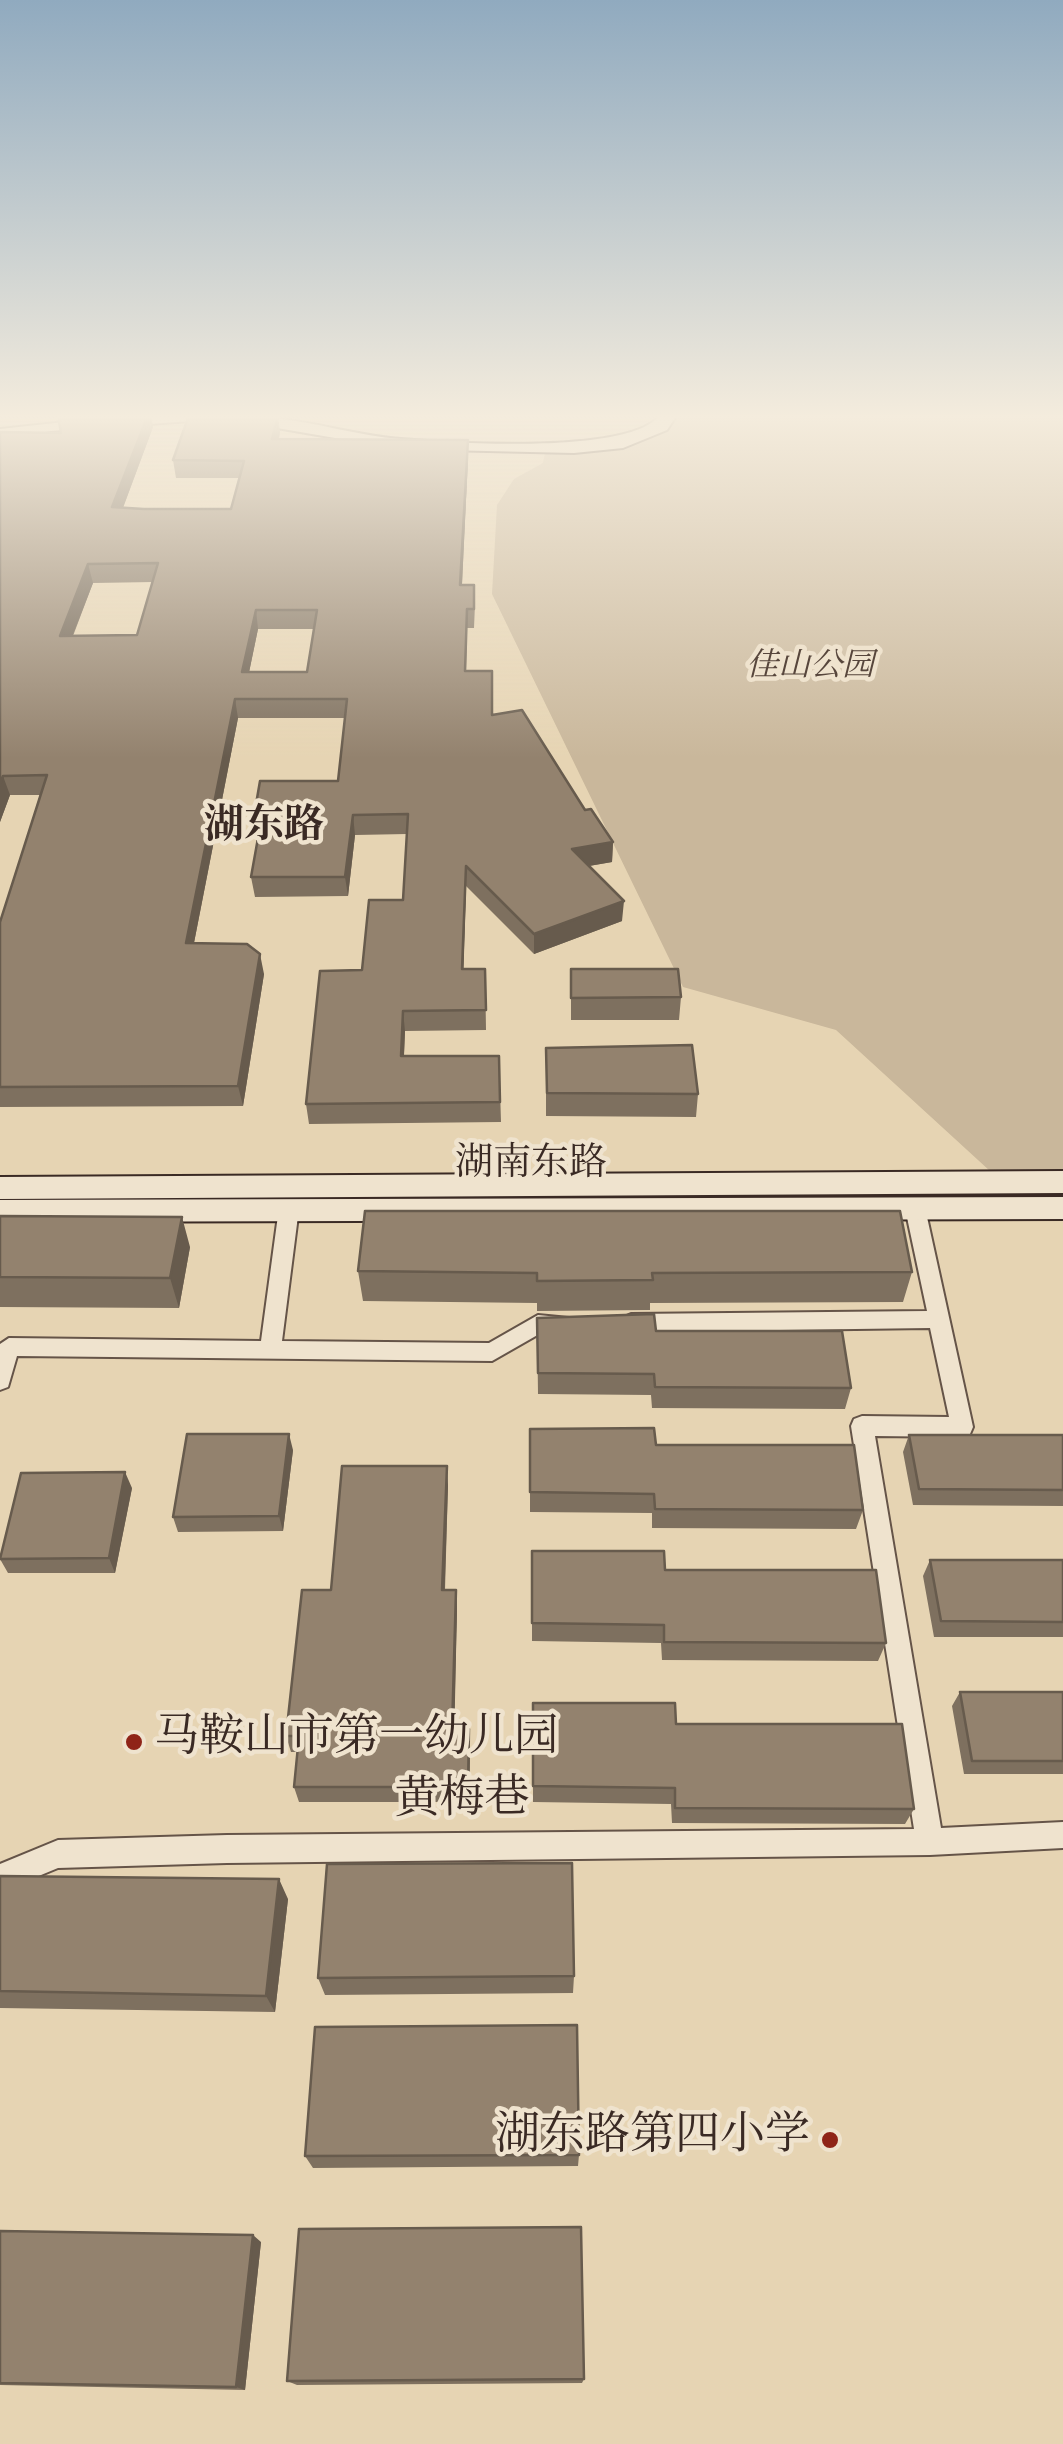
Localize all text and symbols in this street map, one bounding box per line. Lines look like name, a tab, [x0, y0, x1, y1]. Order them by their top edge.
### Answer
park label: 佳山公园	[746, 651, 874, 689]
district label: 湖东路	[204, 806, 324, 854]
street label: 湖南东路	[455, 1145, 607, 1191]
place label: 马鞍山市第一幼儿园	[154, 1715, 559, 1769]
marker: 马鞍山市第一幼儿园	[123, 1731, 145, 1753]
street label: 黄梅巷	[394, 1776, 530, 1832]
place label: 湖东路第四小学	[495, 2113, 810, 2167]
marker: 湖东路第四小学	[819, 2129, 841, 2151]

